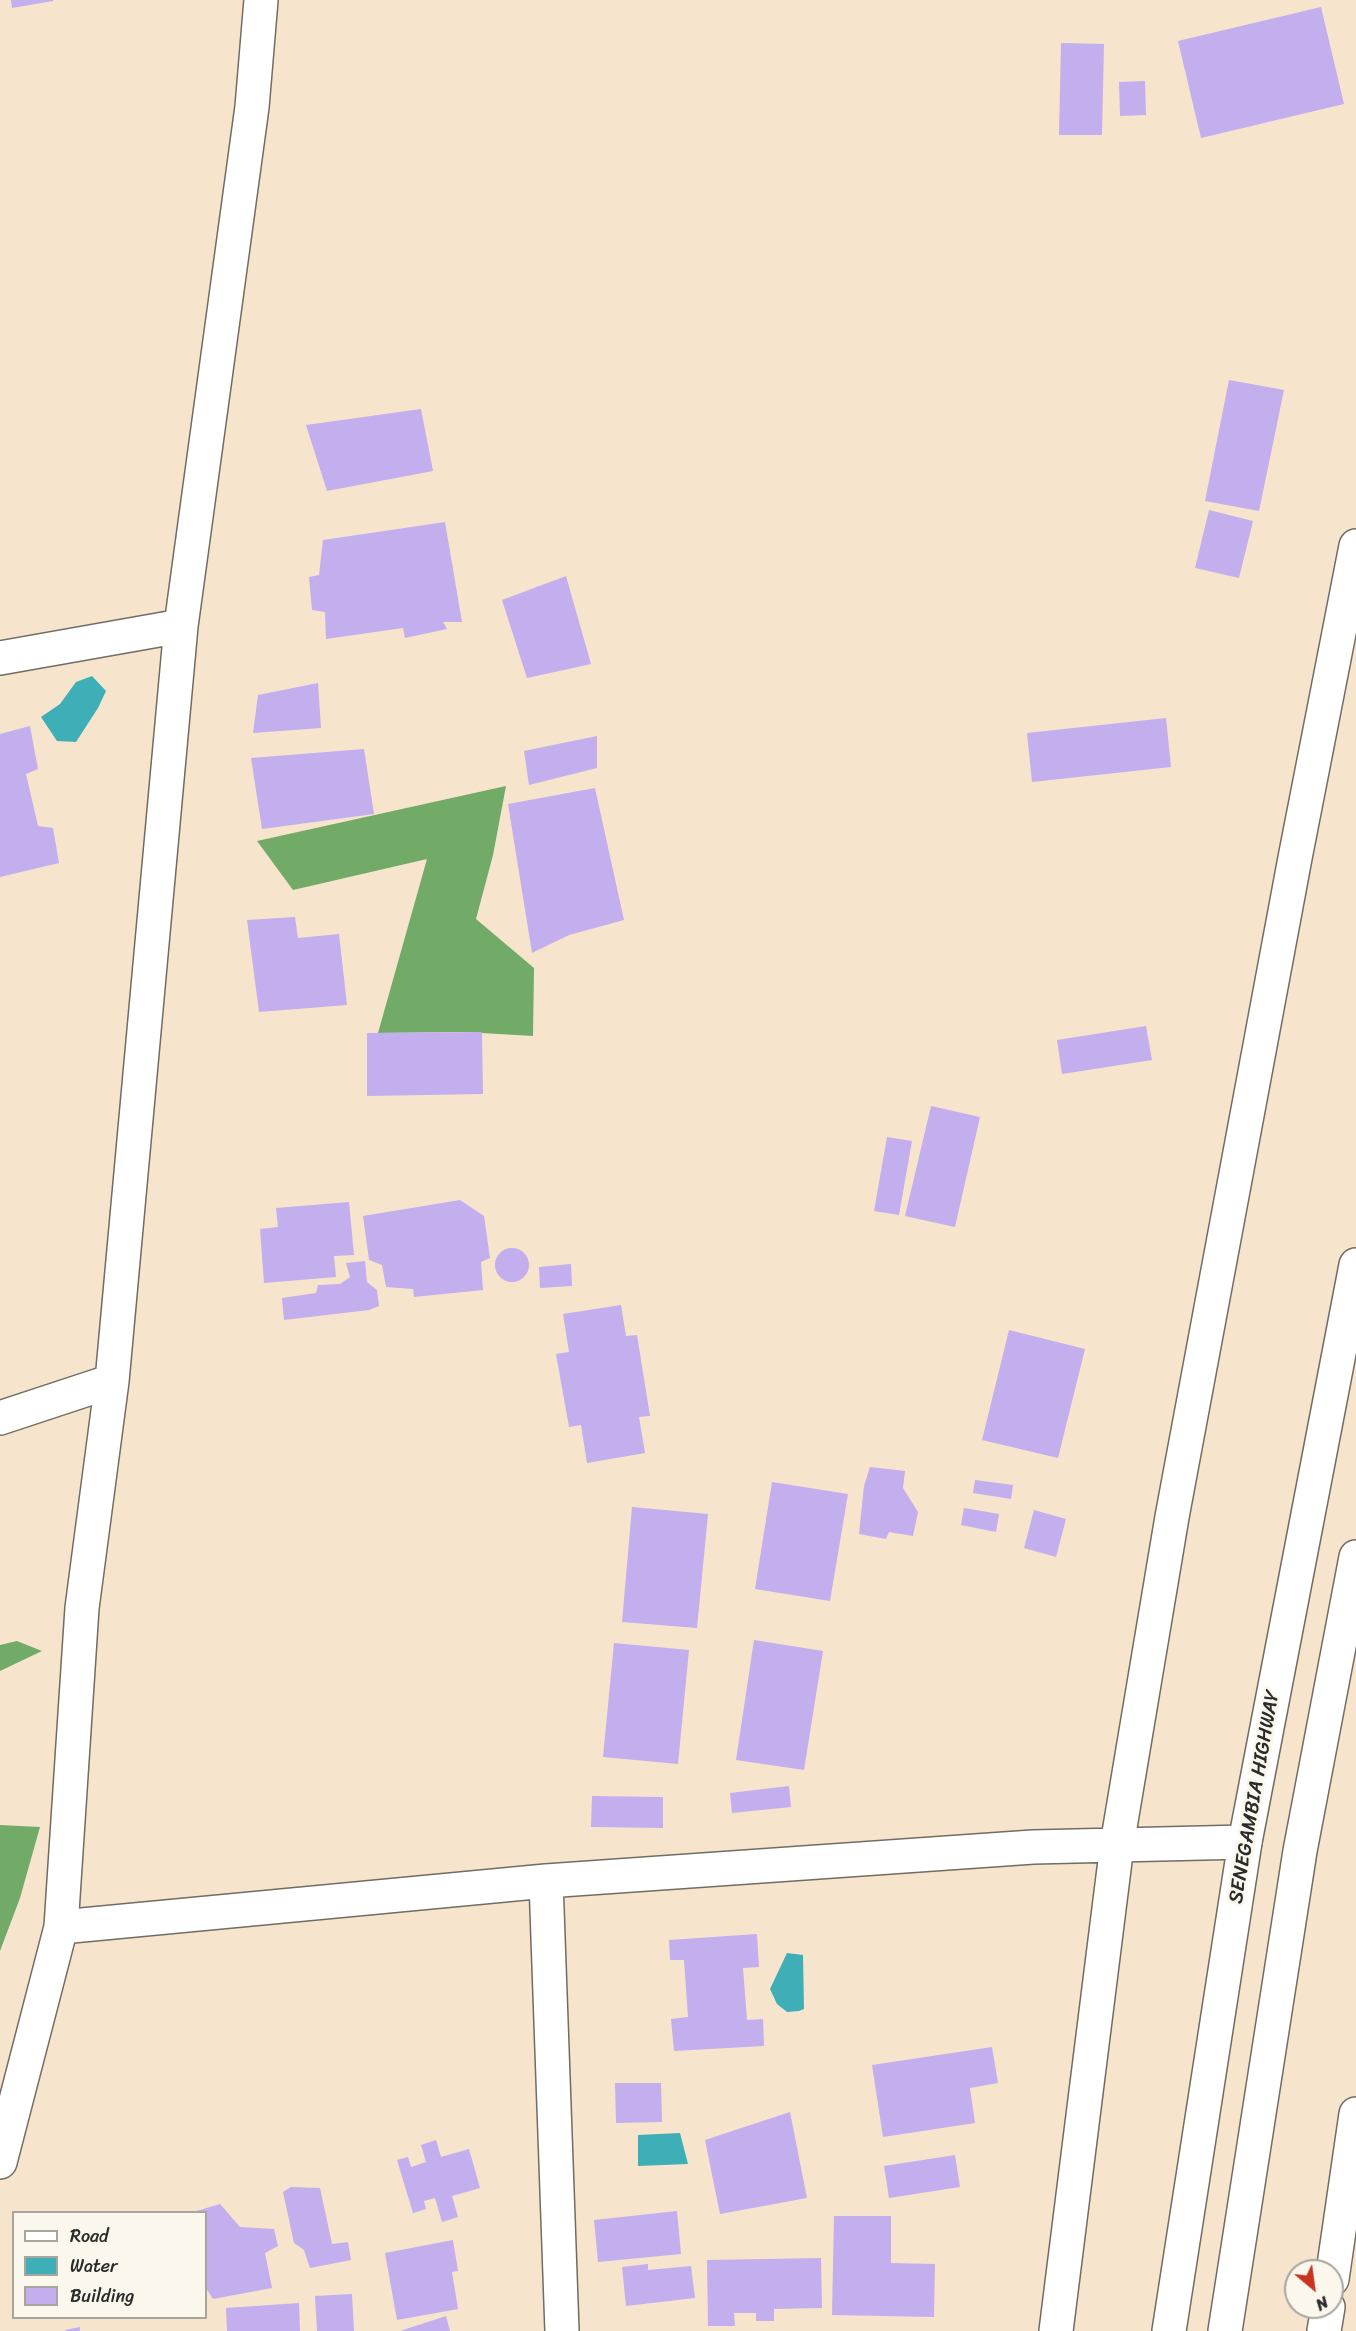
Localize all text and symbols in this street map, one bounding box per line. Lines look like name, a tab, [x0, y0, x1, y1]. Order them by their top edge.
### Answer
street label: SENEGAMBIA HIGHWAY	[1224, 1688, 1286, 1906]
legend	[12, 2211, 207, 2319]
text: Road	[70, 2220, 109, 2252]
text: Water	[70, 2250, 117, 2282]
north arrow	[1284, 2259, 1344, 2319]
text: Building	[70, 2280, 134, 2312]
text: N	[1310, 2288, 1334, 2319]

